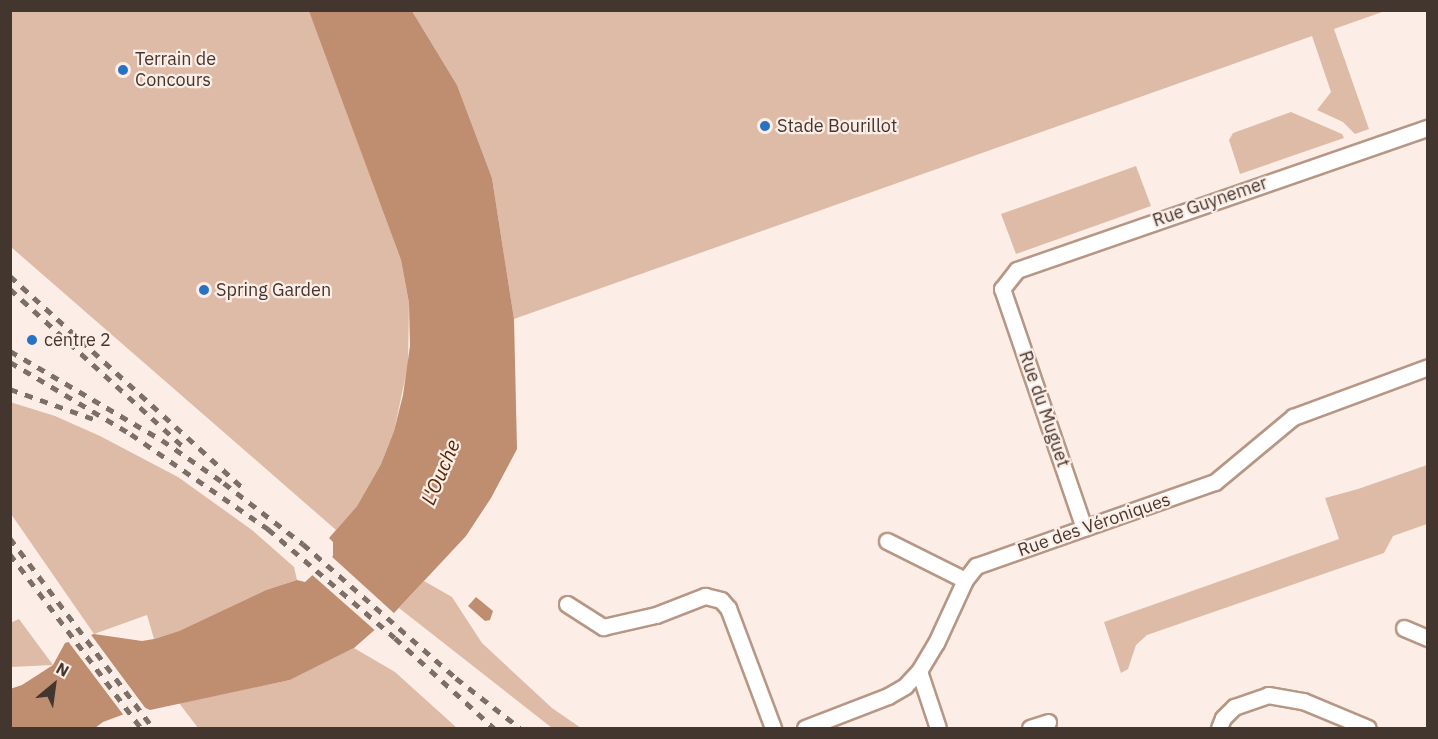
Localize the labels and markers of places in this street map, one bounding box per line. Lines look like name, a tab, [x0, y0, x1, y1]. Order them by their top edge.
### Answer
place label: Terrain de Concours	[135, 49, 216, 92]
marker: Terrain de Concours	[116, 63, 130, 77]
place label: Stade Bourillot	[777, 115, 897, 137]
marker: Stade Bourillot	[758, 119, 772, 133]
place label: Spring Garden	[216, 279, 331, 301]
marker: Spring Garden	[197, 283, 211, 297]
place label: centre 2	[44, 329, 111, 351]
marker: centre 2	[25, 333, 39, 347]

